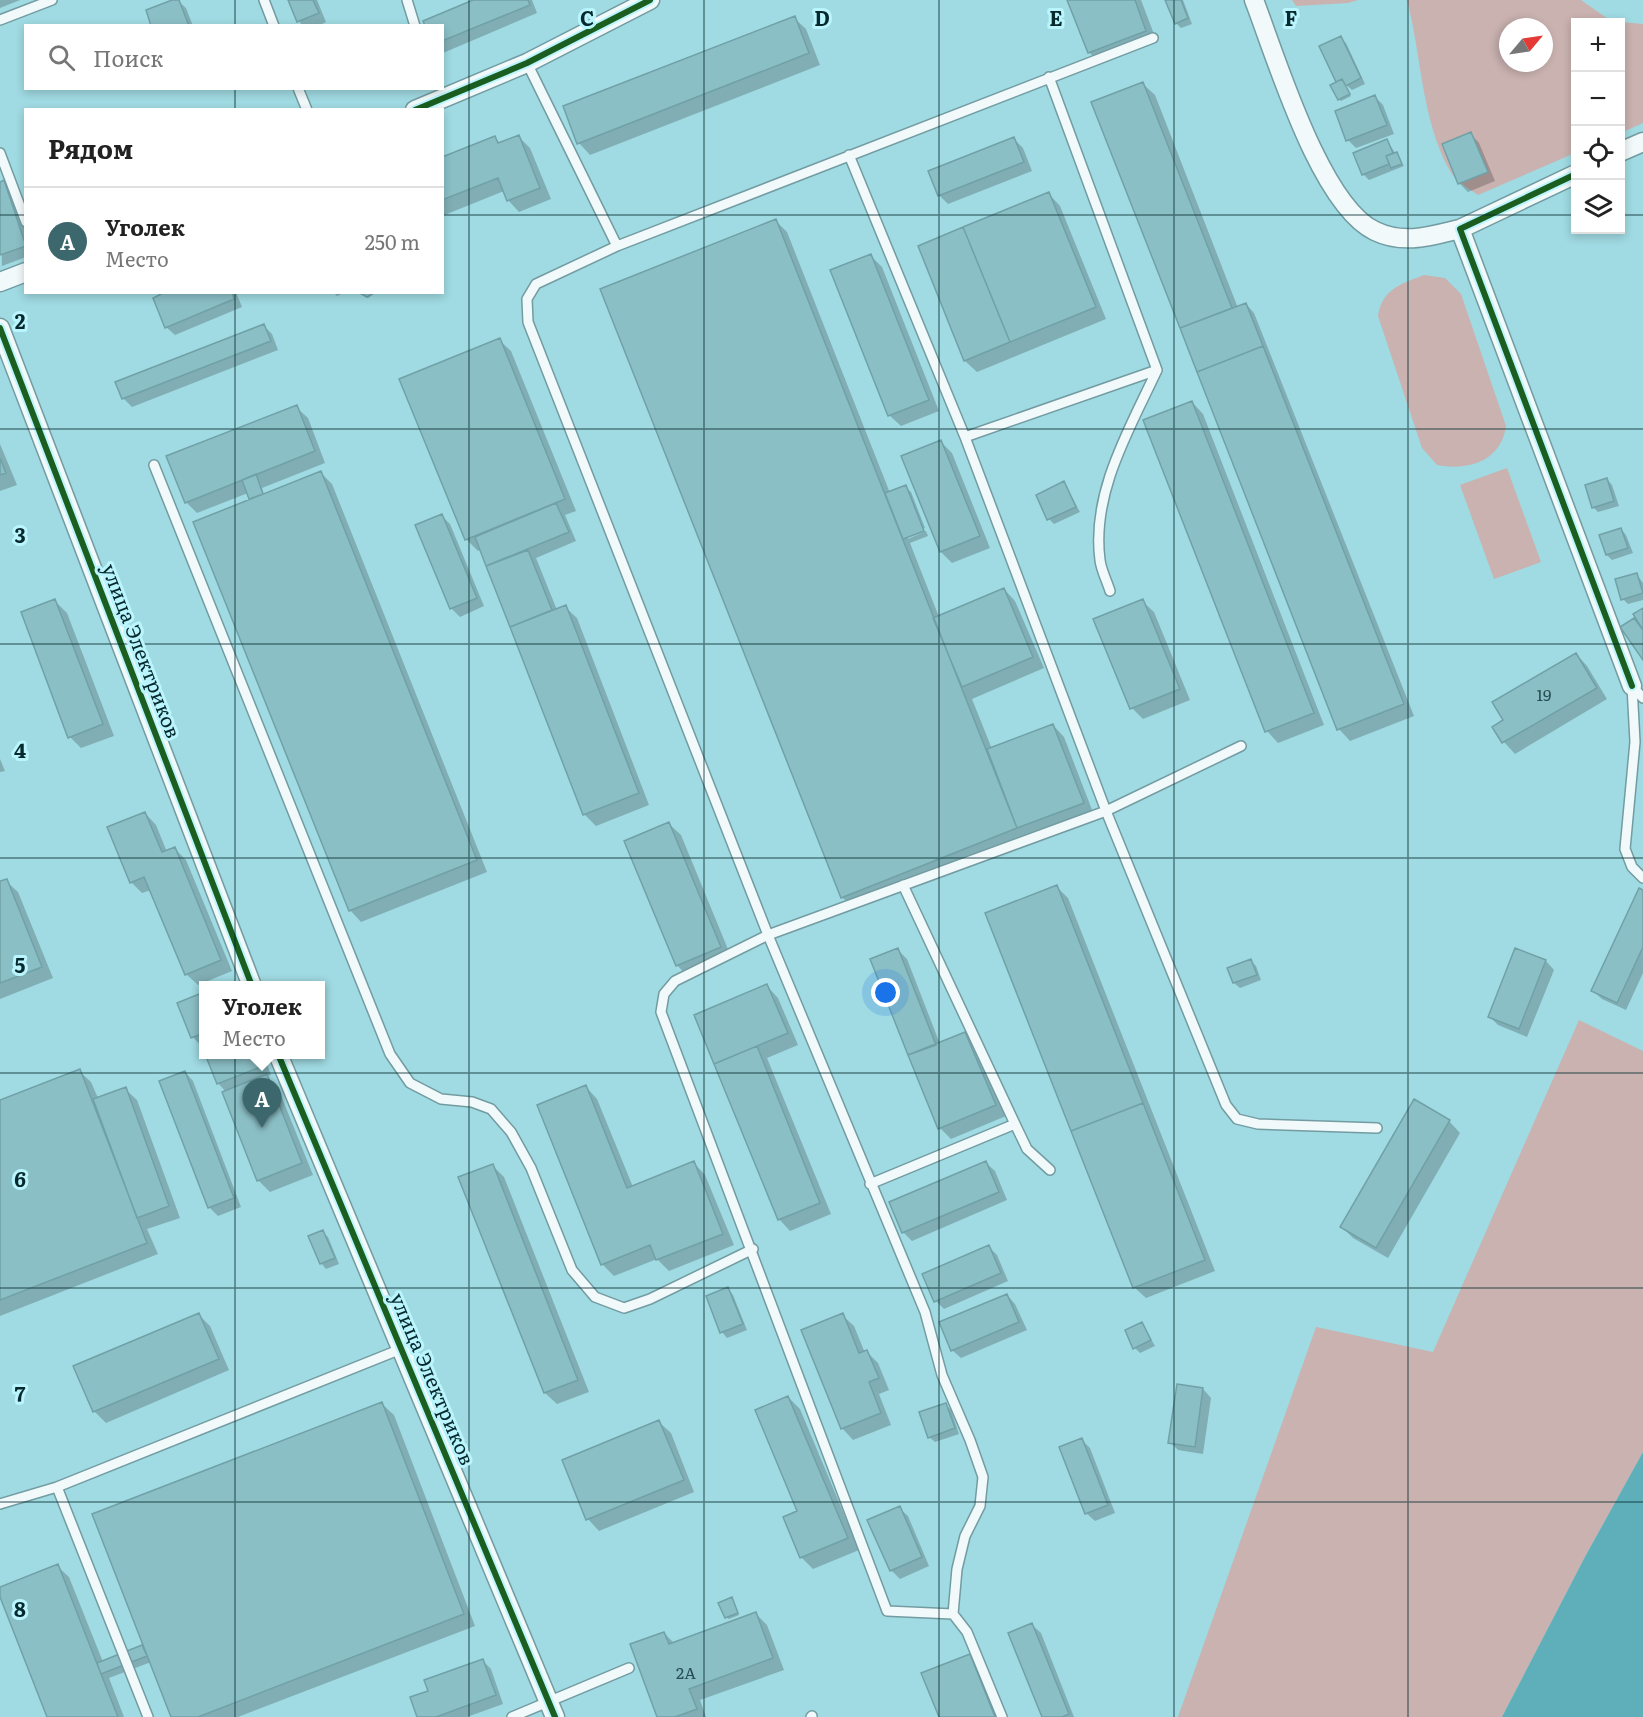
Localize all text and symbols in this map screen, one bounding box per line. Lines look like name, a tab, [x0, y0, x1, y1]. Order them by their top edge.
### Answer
text: C	[580, 2, 594, 32]
text: D	[814, 2, 830, 32]
text: E	[1049, 2, 1063, 32]
text: F	[1285, 2, 1298, 32]
north arrow	[1499, 18, 1553, 72]
map controls	[1571, 18, 1625, 234]
button: +	[1571, 18, 1625, 72]
search box	[24, 24, 444, 90]
icon: search	[45, 41, 78, 74]
text: Поиск	[93, 41, 163, 74]
button: −	[1571, 72, 1625, 126]
button: locate	[1571, 126, 1625, 180]
text: Рядом	[48, 128, 133, 167]
button: layers	[1571, 180, 1625, 234]
text: Уголек	[105, 210, 185, 243]
text: A	[60, 226, 75, 256]
text: 250 m	[365, 226, 420, 256]
text: Место	[105, 243, 169, 273]
text: 2	[15, 305, 26, 335]
text: 3	[14, 519, 26, 549]
street label: улица Электриков	[96, 559, 190, 742]
house number: 19	[1537, 682, 1551, 706]
text: 4	[14, 734, 26, 764]
text: 5	[15, 949, 26, 979]
your location	[871, 978, 900, 1007]
popup	[199, 981, 325, 1059]
text: Уголек	[222, 989, 302, 1022]
text: Место	[222, 1022, 286, 1052]
pin: A	[242, 1078, 282, 1128]
text: 6	[14, 1163, 26, 1193]
street label: улица Электриков	[384, 1287, 484, 1469]
text: 7	[15, 1378, 26, 1408]
text: 8	[14, 1593, 26, 1623]
house number: 2А	[676, 1660, 696, 1684]

